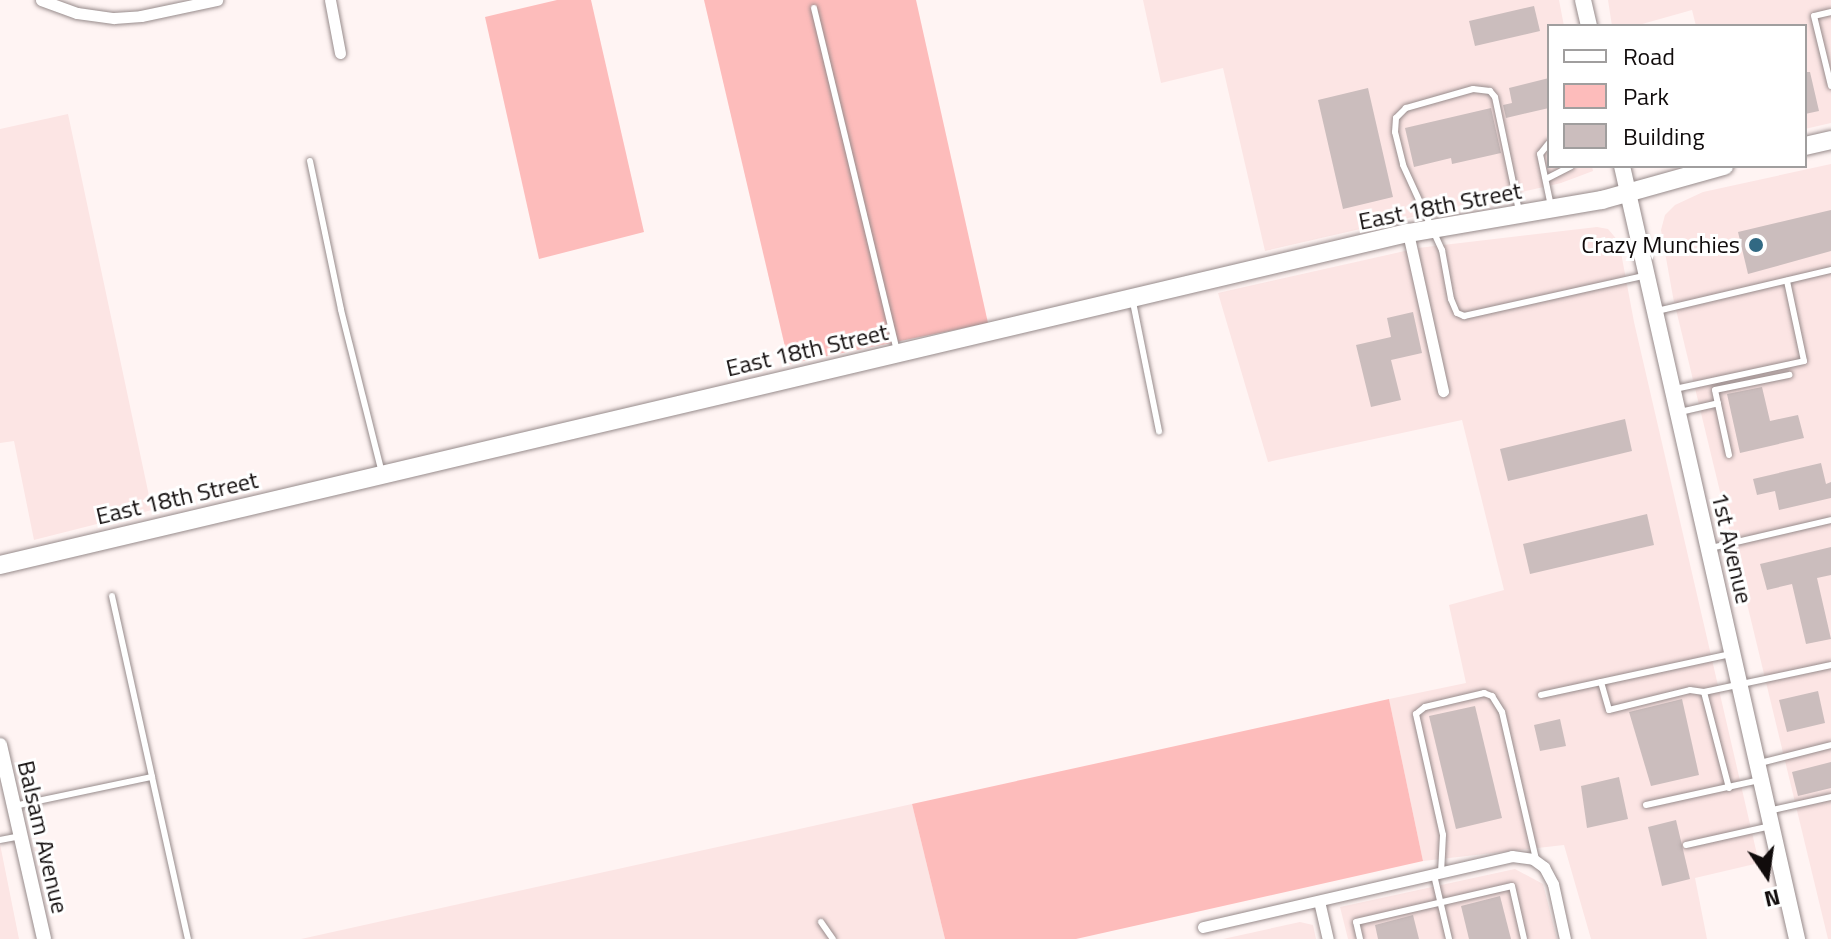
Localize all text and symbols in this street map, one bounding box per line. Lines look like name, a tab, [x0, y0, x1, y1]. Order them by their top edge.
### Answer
legend	[1547, 24, 1807, 168]
text: Road	[1623, 38, 1675, 74]
text: Park	[1623, 78, 1669, 114]
text: Building	[1623, 118, 1705, 154]
street label: East 18th Street	[1356, 176, 1524, 236]
place label: Crazy Munchies	[1581, 231, 1740, 259]
marker: Crazy Munchies	[1747, 236, 1765, 254]
street label: East 18th Street	[723, 317, 891, 383]
street label: East 18th Street	[93, 465, 261, 531]
street label: 1st Avenue	[1705, 490, 1759, 606]
street label: Balsam Avenue	[11, 758, 75, 916]
north arrow	[1727, 835, 1807, 915]
text: N	[1761, 880, 1784, 917]

